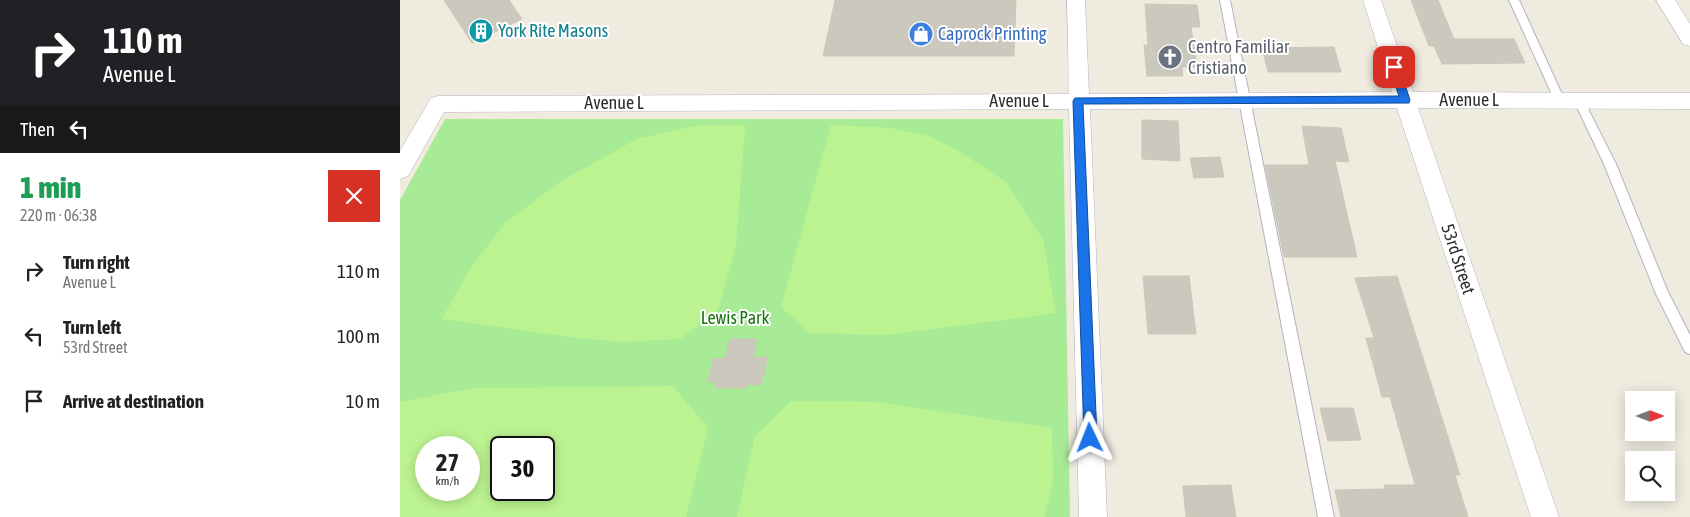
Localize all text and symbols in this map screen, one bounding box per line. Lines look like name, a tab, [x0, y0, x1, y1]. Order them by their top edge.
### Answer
building icon: York Rite Masons	[468, 18, 494, 44]
icon: right	[20, 20, 85, 85]
text: 110 m	[103, 20, 182, 60]
place label: York Rite Masons	[498, 20, 608, 41]
shop icon: Caprock Printing	[908, 21, 934, 47]
place label: Caprock Printing	[938, 23, 1047, 44]
place label: Centro Familiar Cristiano	[1188, 36, 1290, 78]
church icon: Centro Familiar Cristiano	[1157, 44, 1183, 70]
pin	[1373, 46, 1415, 88]
icon: arrive	[1380, 53, 1408, 81]
text: Avenue L	[103, 61, 175, 87]
street label: Avenue L	[1439, 89, 1499, 110]
street label: Avenue L	[989, 90, 1049, 111]
street label: Avenue L	[584, 92, 644, 113]
icon: left	[65, 115, 93, 143]
text: Then	[20, 118, 55, 140]
text: 1 min	[20, 170, 81, 204]
button: close	[328, 170, 380, 222]
text: 220 m · 06:38	[20, 206, 97, 224]
street label: 53rd Street	[1437, 221, 1480, 297]
text: Turn right	[63, 251, 130, 273]
icon: right	[20, 257, 48, 285]
text: 110 m	[337, 260, 380, 282]
text: Avenue L	[63, 273, 116, 291]
park label: Lewis Park	[701, 307, 769, 328]
text: Turn left	[63, 316, 121, 338]
icon: left	[20, 322, 48, 350]
text: 100 m	[337, 325, 380, 347]
text: 53rd Street	[63, 338, 128, 356]
icon: arrive	[20, 387, 48, 415]
text: Arrive at destination	[63, 390, 204, 412]
text: 10 m	[346, 390, 380, 412]
north arrow	[1625, 391, 1675, 441]
map controls	[1625, 391, 1675, 501]
position arrow	[1063, 411, 1115, 463]
speed limit sign: 30	[490, 436, 555, 501]
text: 27	[436, 448, 459, 476]
button: search	[1625, 451, 1675, 501]
text: km/h	[436, 474, 459, 488]

